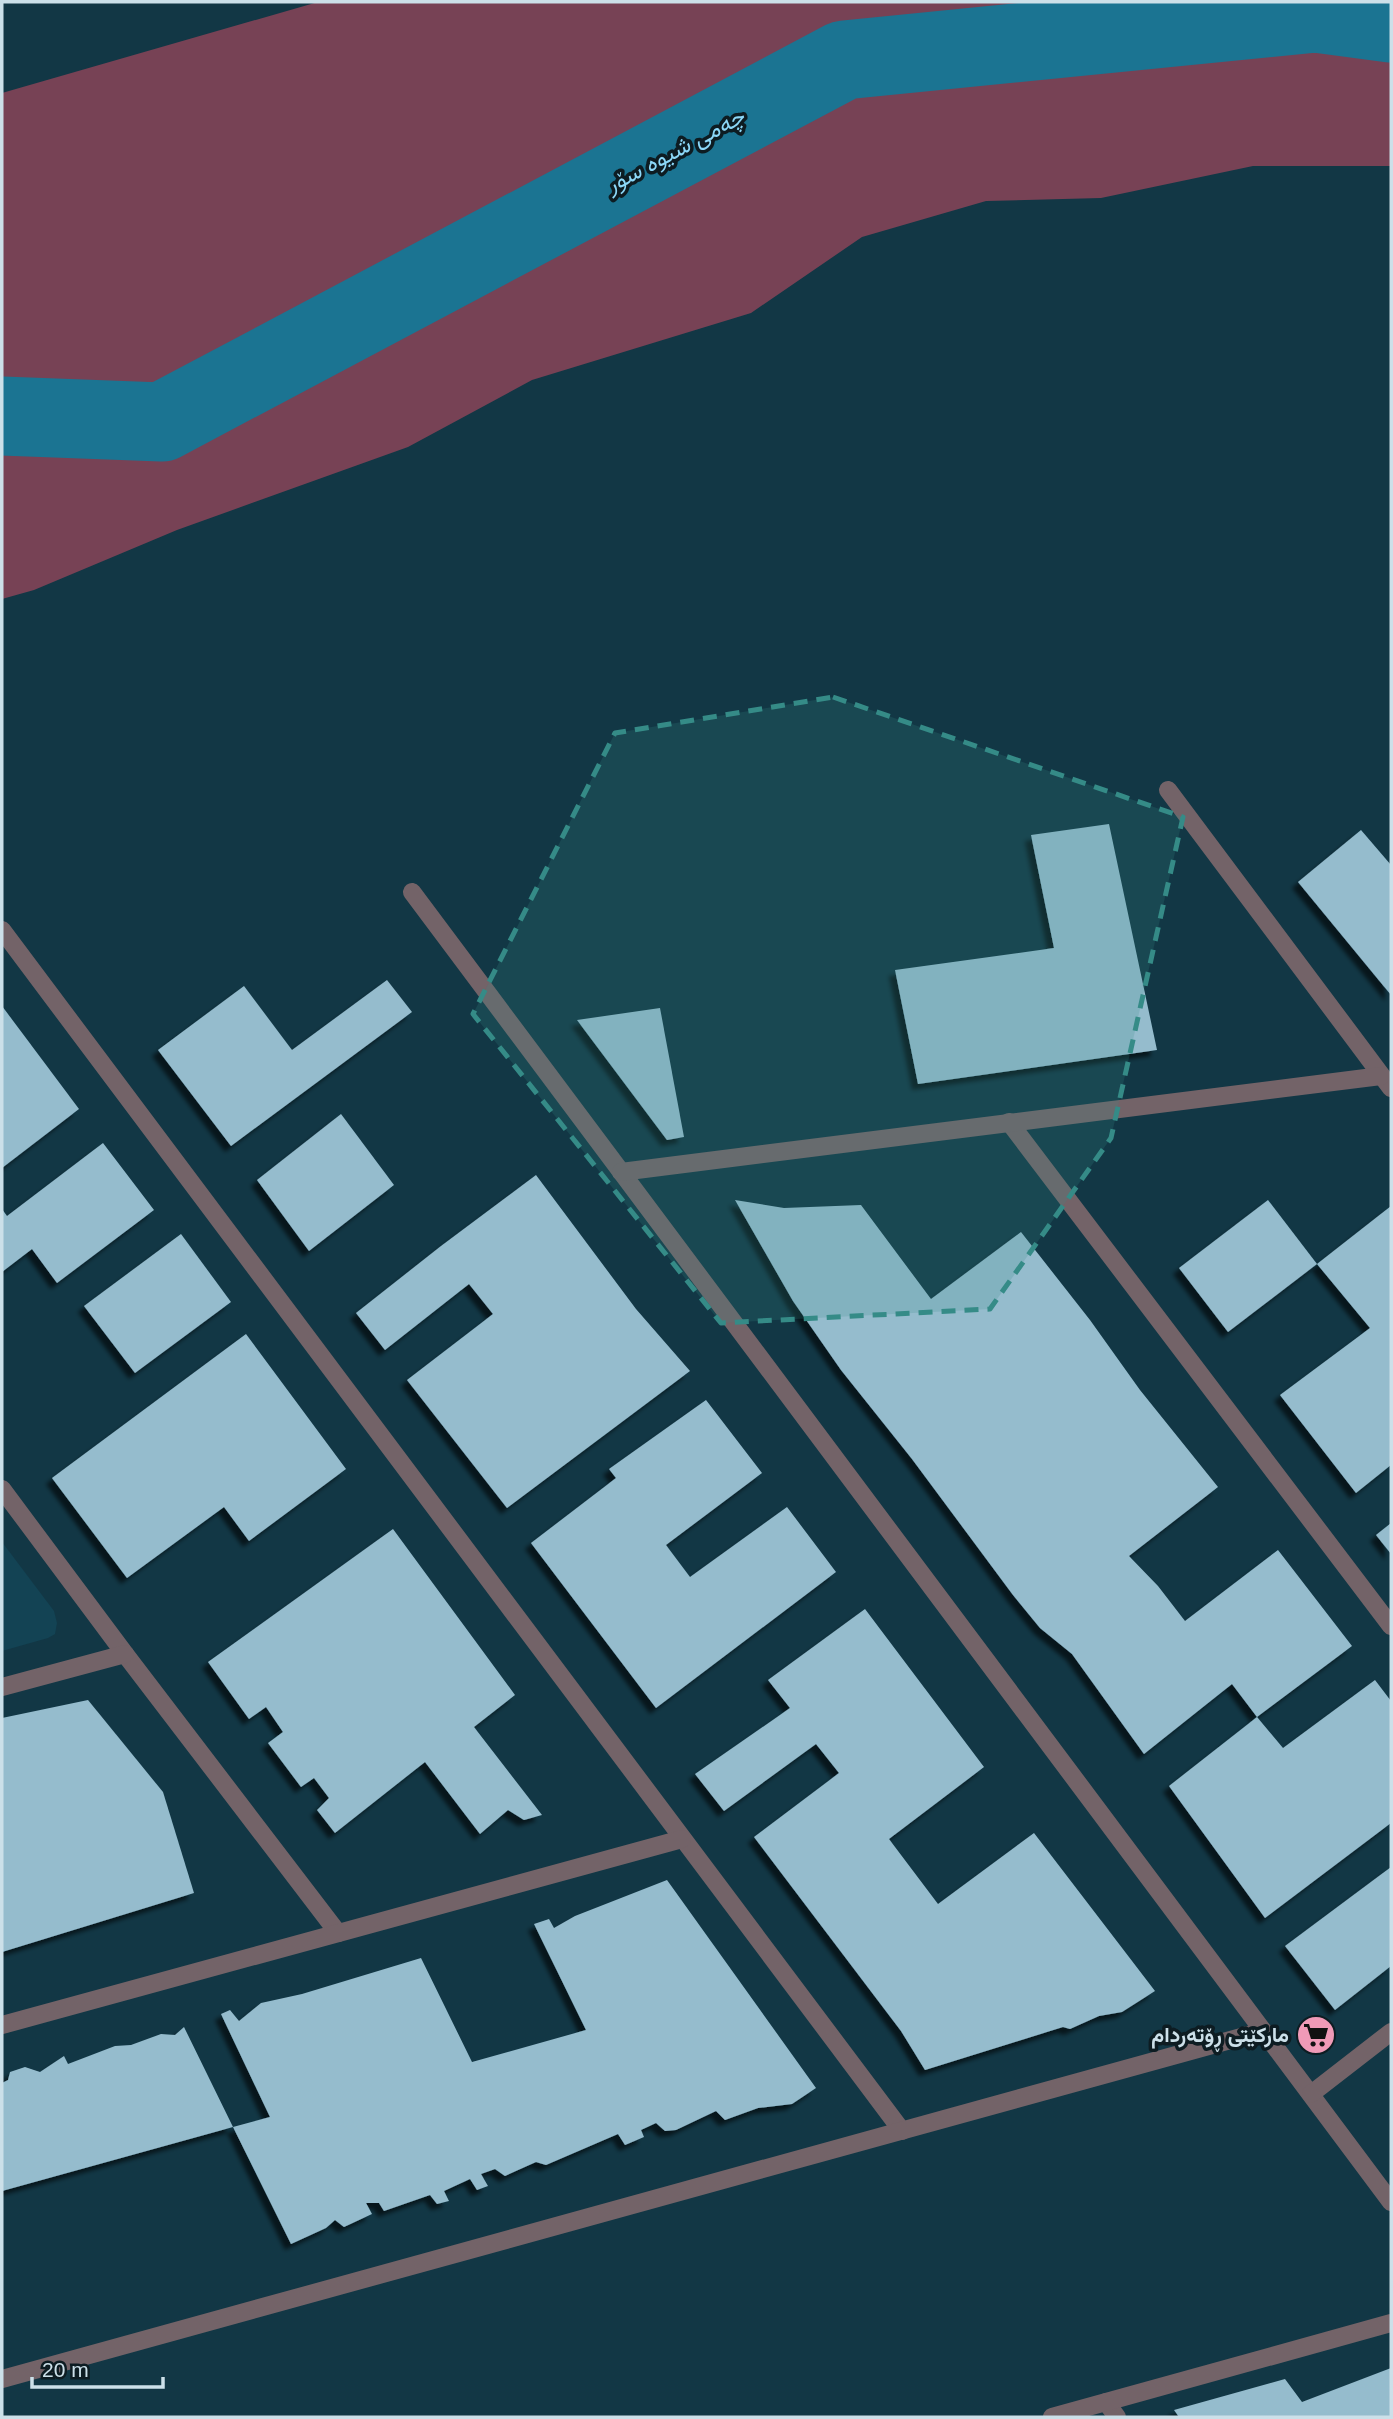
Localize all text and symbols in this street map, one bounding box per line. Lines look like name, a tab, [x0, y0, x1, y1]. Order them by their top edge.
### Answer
water label: چەمی شیوە سۆر	[600, 102, 750, 201]
supermarket icon: مارکێتی ڕۆتەردام	[1295, 2014, 1337, 2056]
place label: مارکێتی ڕۆتەردام	[1151, 2023, 1289, 2052]
scale bar	[32, 2346, 163, 2390]
text: 20 m	[42, 2358, 89, 2381]

